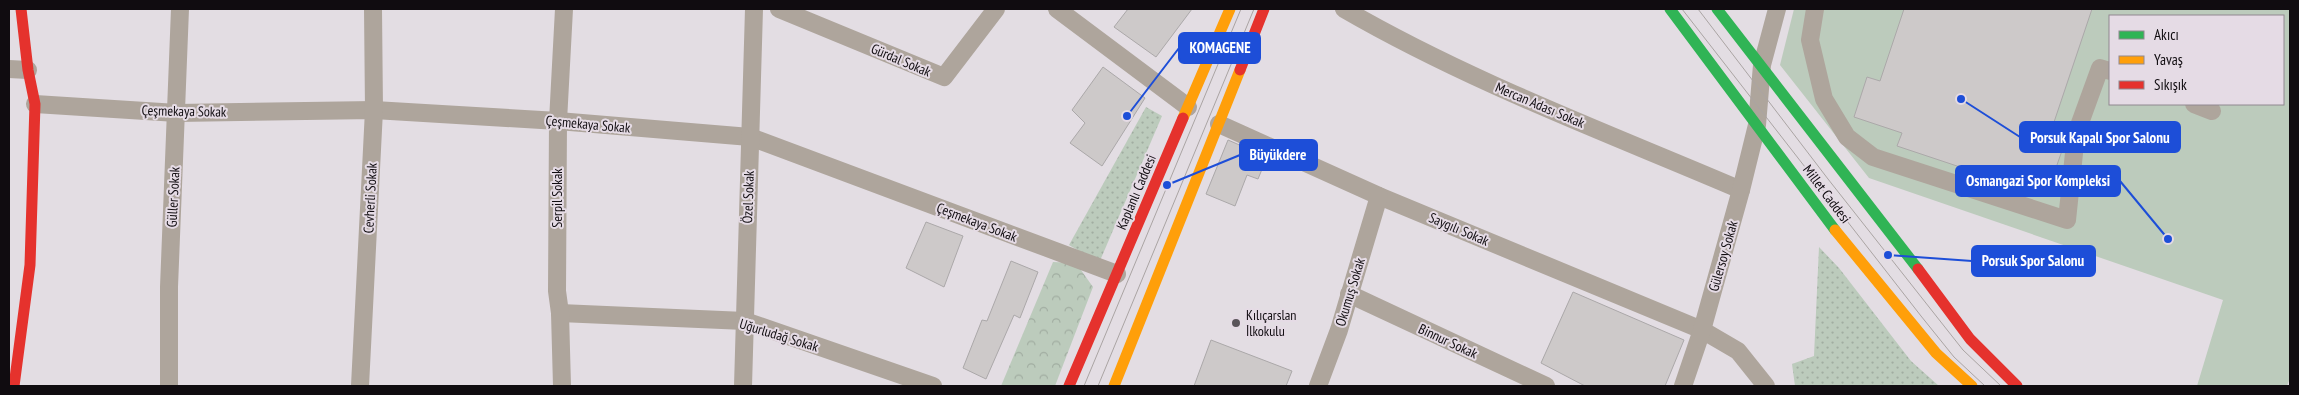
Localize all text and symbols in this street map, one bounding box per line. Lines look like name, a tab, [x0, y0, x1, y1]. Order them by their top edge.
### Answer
legend	[2109, 15, 2284, 105]
text: Akıcı	[2154, 25, 2179, 44]
callout: KOMAGENE	[1179, 33, 1260, 63]
text: KOMAGENE	[1189, 38, 1251, 57]
street label: Gürdal Sokak	[868, 39, 934, 81]
text: Yavaş	[2154, 50, 2183, 69]
text: Sıkışık	[2154, 75, 2187, 94]
street label: Mercan Adası Sokak	[1493, 78, 1588, 132]
street label: Çeşmekaya Sokak	[141, 101, 227, 121]
street label: Çeşmekaya Sokak	[545, 111, 632, 137]
callout: Porsuk Kapalı Spor Salonu	[2020, 122, 2180, 152]
text: Porsuk Kapalı Spor Salonu	[2030, 128, 2170, 147]
callout: Büyükdere	[1240, 140, 1317, 170]
text: Büyükdere	[1250, 145, 1306, 164]
street label: Kaplanlı Caddesi	[1112, 152, 1160, 232]
street label: Millet Caddesi	[1799, 161, 1855, 227]
street label: Cevherli Sokak	[359, 162, 381, 234]
street label: Güller Sokak	[162, 166, 184, 228]
callout: Osmangazi Spor Kompleksi	[1956, 166, 2120, 196]
street label: Serpil Sokak	[548, 168, 566, 228]
street label: Özel Sokak	[738, 170, 758, 224]
text: Osmangazi Spor Kompleksi	[1966, 171, 2110, 190]
street label: Çeşmekaya Sokak	[934, 198, 1020, 246]
street label: Saygılı Sokak	[1426, 208, 1492, 250]
street label: Gülersoy Sokak	[1704, 218, 1742, 293]
callout: Porsuk Spor Salonu	[1972, 246, 2095, 276]
text: Porsuk Spor Salonu	[1982, 251, 2085, 270]
street label: Okumuş Sokak	[1331, 255, 1369, 328]
place label: Kılıçarslan İlkokulu	[1246, 306, 1296, 340]
street label: Uğurludağ Sokak	[737, 314, 821, 356]
marker: Kılıçarslan İlkokulu	[1230, 317, 1242, 329]
street label: Binnur Sokak	[1416, 319, 1481, 363]

